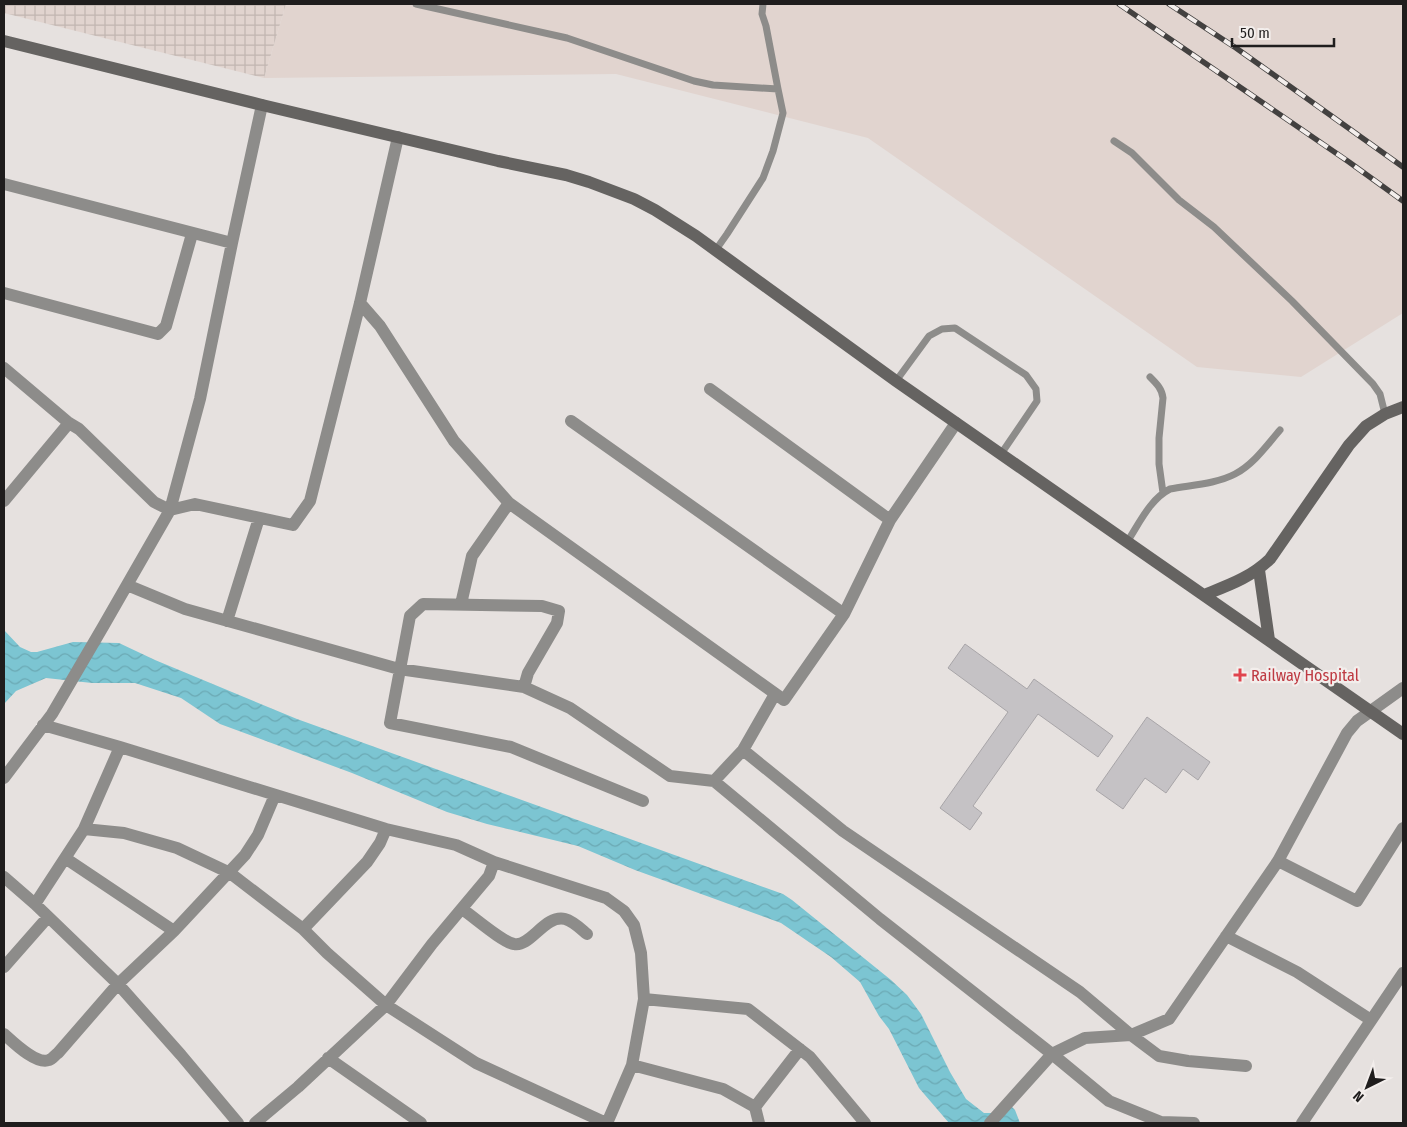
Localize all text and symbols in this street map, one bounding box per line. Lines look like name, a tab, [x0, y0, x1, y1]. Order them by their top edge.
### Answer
scale bar	[1232, 15, 1334, 47]
text: 50 m	[1240, 24, 1270, 42]
place label: Railway Hospital	[1251, 666, 1359, 685]
marker: Railway Hospital	[1233, 668, 1247, 682]
north arrow	[1342, 1062, 1392, 1112]
text: N	[1350, 1087, 1367, 1105]

